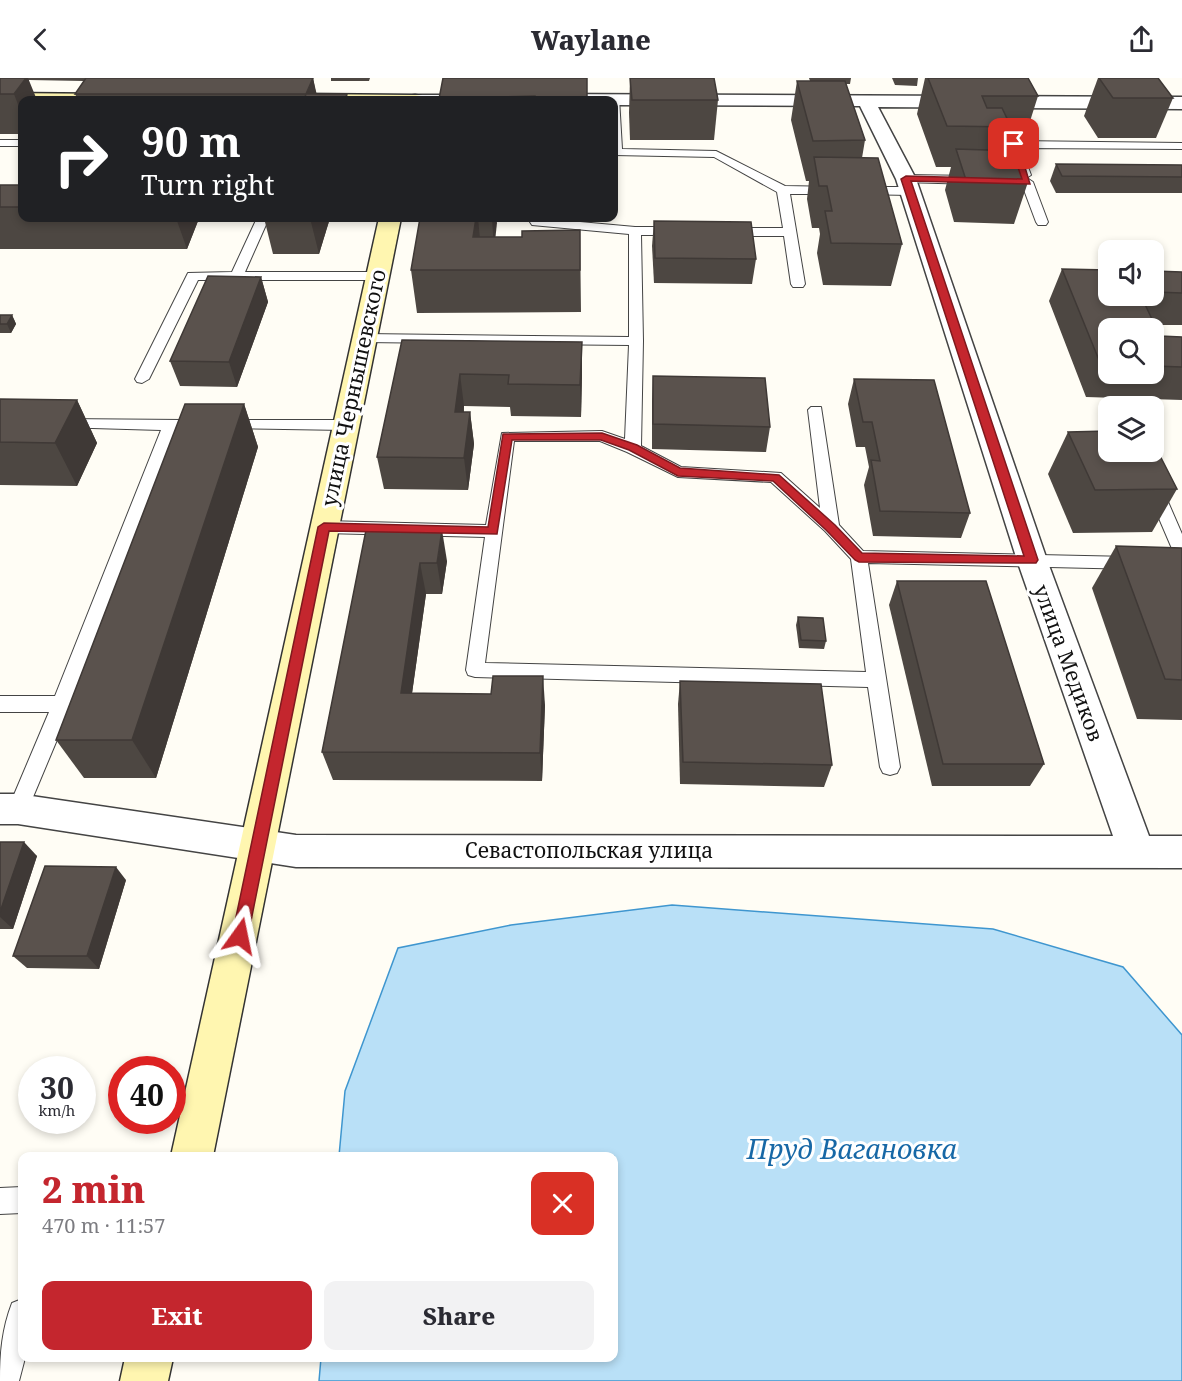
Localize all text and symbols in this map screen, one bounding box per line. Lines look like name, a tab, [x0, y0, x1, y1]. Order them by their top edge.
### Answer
text: Waylane	[531, 21, 651, 58]
icon: back	[24, 23, 57, 56]
icon: share	[1125, 23, 1158, 56]
text: 90 m	[141, 112, 241, 169]
pin	[988, 118, 1039, 169]
icon: right	[42, 120, 120, 198]
icon: arrive	[997, 127, 1030, 160]
text: Turn right	[141, 166, 274, 203]
map controls	[1098, 240, 1164, 462]
button: sound	[1098, 240, 1164, 306]
street label: улица Чернышевского	[314, 267, 392, 509]
button: search	[1098, 318, 1164, 384]
button: layers	[1098, 396, 1164, 462]
street label: улица Медиков	[1028, 580, 1110, 745]
street label: Севастопольская улица	[465, 836, 713, 864]
position arrow	[208, 904, 272, 968]
speed limit sign: 40	[108, 1056, 186, 1134]
text: 30	[40, 1067, 74, 1108]
text: km/h	[39, 1100, 75, 1120]
water label: Пруд Вагановка	[746, 1130, 957, 1167]
text: 2 min	[42, 1165, 145, 1214]
button: close	[531, 1172, 594, 1235]
text: 470 m · 11:57	[42, 1212, 165, 1239]
button: Exit	[42, 1281, 312, 1350]
button: Share	[324, 1281, 594, 1350]

